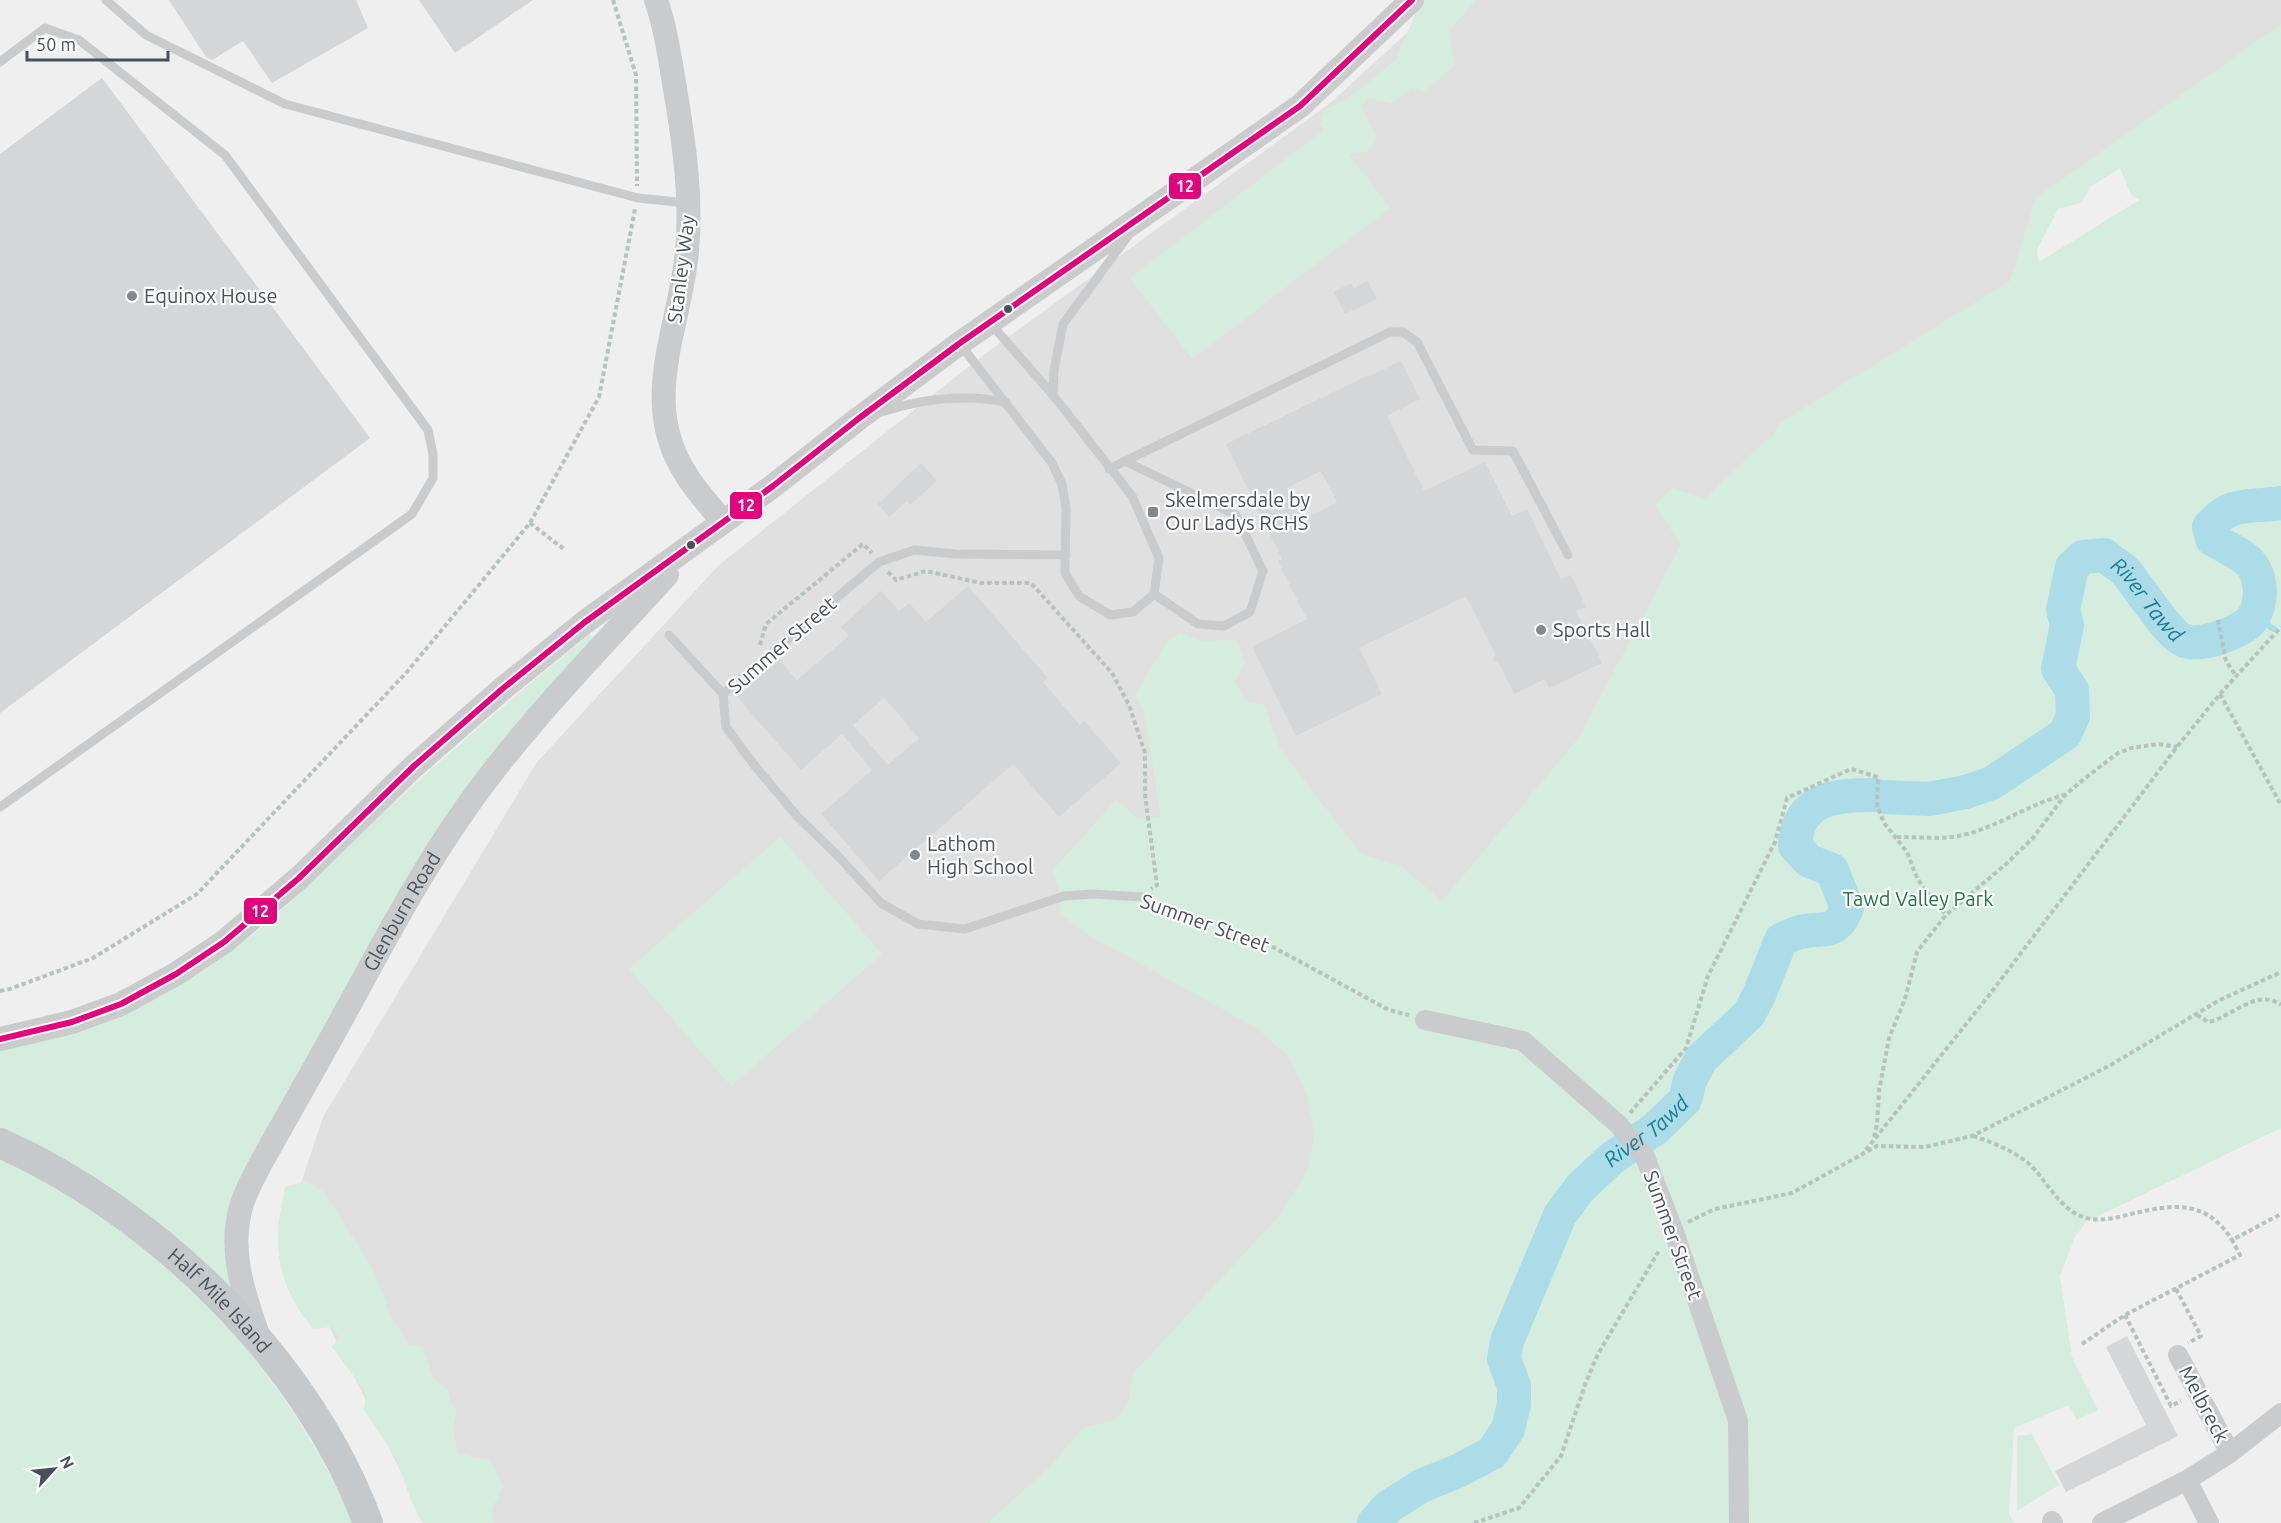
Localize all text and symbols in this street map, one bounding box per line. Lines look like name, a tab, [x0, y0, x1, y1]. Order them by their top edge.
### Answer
scale bar	[27, 24, 168, 62]
text: 50 m	[36, 34, 76, 54]
line badge: 12	[1168, 172, 1202, 200]
text: 12	[1176, 177, 1194, 195]
street label: Stanley Way	[662, 213, 699, 324]
place label: Equinox House	[144, 284, 278, 307]
marker: Equinox House	[125, 289, 139, 303]
unlabelled marker	[1002, 303, 1014, 315]
place label: Skelmersdale by Our Ladys RCHS	[1165, 488, 1311, 534]
line badge: 12	[729, 491, 763, 520]
text: 12	[737, 496, 755, 514]
marker: Skelmersdale by Our Ladys RCHS	[1146, 505, 1160, 519]
unlabelled marker	[685, 539, 697, 551]
water label: River Tawd	[2107, 552, 2189, 647]
street label: Summer Street	[723, 591, 840, 698]
place label: Sports Hall	[1553, 618, 1650, 641]
marker: Sports Hall	[1534, 623, 1548, 637]
place label: Lathom High School	[927, 832, 1033, 878]
street label: Glenburn Road	[358, 847, 445, 975]
marker: Lathom High School	[908, 848, 922, 862]
park label: Tawd Valley Park	[1843, 887, 1993, 910]
street label: Summer Street	[1138, 889, 1273, 957]
line badge: 12	[243, 897, 278, 925]
text: 12	[251, 902, 269, 920]
water label: River Tawd	[1598, 1089, 1694, 1171]
street label: Summer Street	[1639, 1167, 1707, 1303]
street label: Half Mile Island	[164, 1243, 276, 1357]
street label: Melbreck	[2175, 1362, 2234, 1446]
north arrow	[24, 1439, 84, 1499]
text: N	[57, 1453, 78, 1472]

